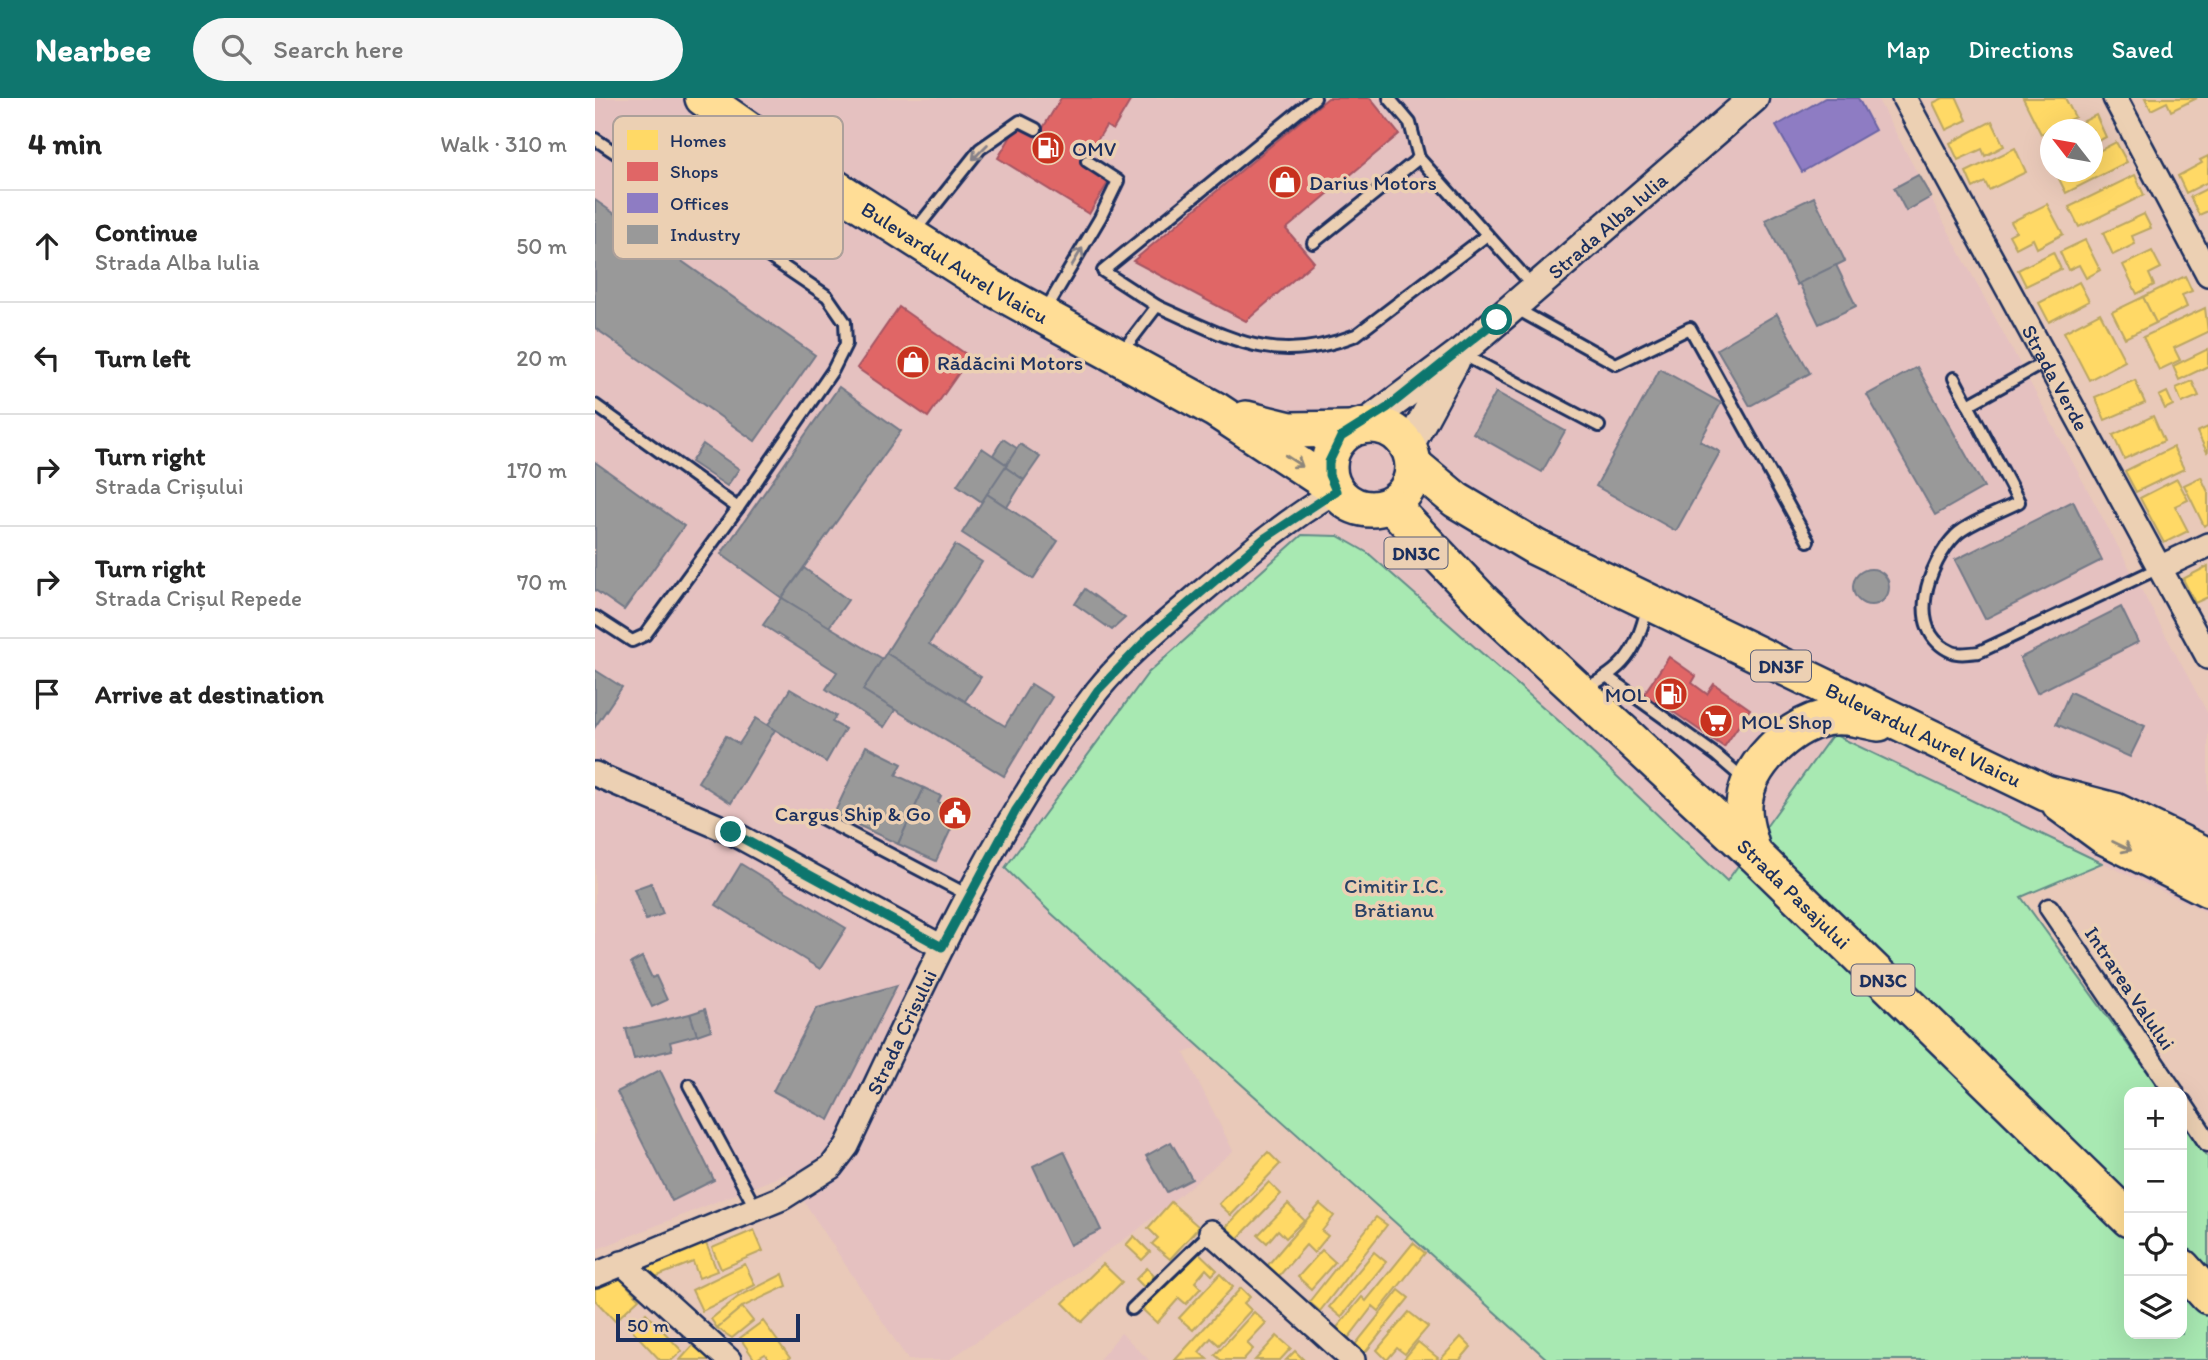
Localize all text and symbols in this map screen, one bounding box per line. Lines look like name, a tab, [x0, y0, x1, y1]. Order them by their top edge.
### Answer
search box	[193, 18, 683, 81]
text: Nearbee	[35, 30, 151, 69]
icon: search	[217, 30, 255, 68]
text: Search here	[273, 33, 404, 65]
text: Map	[1886, 35, 1930, 64]
text: Directions	[1968, 35, 2074, 64]
text: Saved	[2112, 35, 2173, 64]
legend	[613, 116, 843, 259]
north arrow	[2040, 119, 2103, 182]
text: 4 min	[28, 125, 102, 162]
text: Homes	[670, 129, 726, 152]
fuel station icon: OMV	[1029, 129, 1067, 167]
text: Walk · 310 m	[440, 130, 567, 158]
place label: OMV	[1072, 136, 1117, 161]
one-way arrow	[971, 143, 988, 160]
text: Shops	[670, 160, 719, 183]
shop icon: Darius Motors	[1266, 163, 1304, 201]
street label: Strada Alba Iulia	[1542, 166, 1672, 284]
place label: Darius Motors	[1309, 170, 1437, 195]
text: Offices	[670, 192, 729, 215]
street label: Bulevardul Aurel Vlaicu	[857, 196, 1053, 329]
text: Continue	[95, 216, 198, 248]
text: Industry	[670, 223, 740, 246]
icon: ahead	[28, 227, 66, 265]
text: 50 m	[516, 232, 567, 260]
text: Strada Alba Iulia	[95, 248, 260, 276]
one-way arrow	[1070, 248, 1084, 268]
route start	[1481, 304, 1512, 335]
street label: Strada Verde	[2017, 320, 2095, 435]
icon: left	[28, 339, 66, 377]
text: Turn left	[95, 342, 191, 374]
shop icon: Rădăcini Motors	[894, 343, 932, 381]
text: 20 m	[516, 344, 567, 372]
place label: Rădăcini Motors	[937, 350, 1083, 375]
text: Turn right	[95, 440, 206, 472]
icon: right	[28, 451, 66, 489]
one-way arrow	[1283, 454, 1303, 468]
text: 170 m	[506, 456, 567, 484]
text: Strada Crișului	[95, 472, 244, 500]
road number: DN3C	[1385, 538, 1447, 568]
text: Turn right	[95, 552, 206, 584]
icon: right	[28, 563, 66, 601]
text: 70 m	[517, 568, 567, 596]
text: Strada Crișul Repede	[95, 584, 302, 612]
road number: DN3F	[1751, 650, 1811, 681]
icon: arrive	[28, 675, 66, 713]
fuel station icon: MOL	[1652, 675, 1690, 713]
street label: Bulevardul Aurel Vlaicu	[1822, 676, 2026, 792]
text: Arrive at destination	[95, 678, 324, 710]
place label: MOL	[1605, 682, 1647, 707]
supermarket icon: MOL Shop	[1697, 702, 1735, 740]
place label: MOL Shop	[1741, 709, 1832, 734]
public building icon: Cargus Ship & Go	[936, 794, 974, 832]
place label: Cargus Ship & Go	[775, 801, 931, 826]
route end	[715, 816, 746, 847]
street label: Strada Pasajului	[1733, 833, 1856, 954]
one-way arrow	[2111, 840, 2132, 854]
park label: Cimitir I.C. Brătianu	[1344, 873, 1444, 922]
street label: Intrarea Valului	[2079, 921, 2181, 1055]
road number: DN3C	[1851, 964, 1915, 996]
street label: Strada Crișului	[861, 965, 941, 1099]
map controls	[2124, 1087, 2187, 1339]
button: +	[2124, 1087, 2187, 1150]
button: −	[2124, 1150, 2187, 1213]
button: locate	[2124, 1213, 2187, 1276]
button: layers	[2124, 1276, 2187, 1339]
scale bar	[616, 1311, 800, 1343]
text: 50 m	[627, 1314, 669, 1337]

